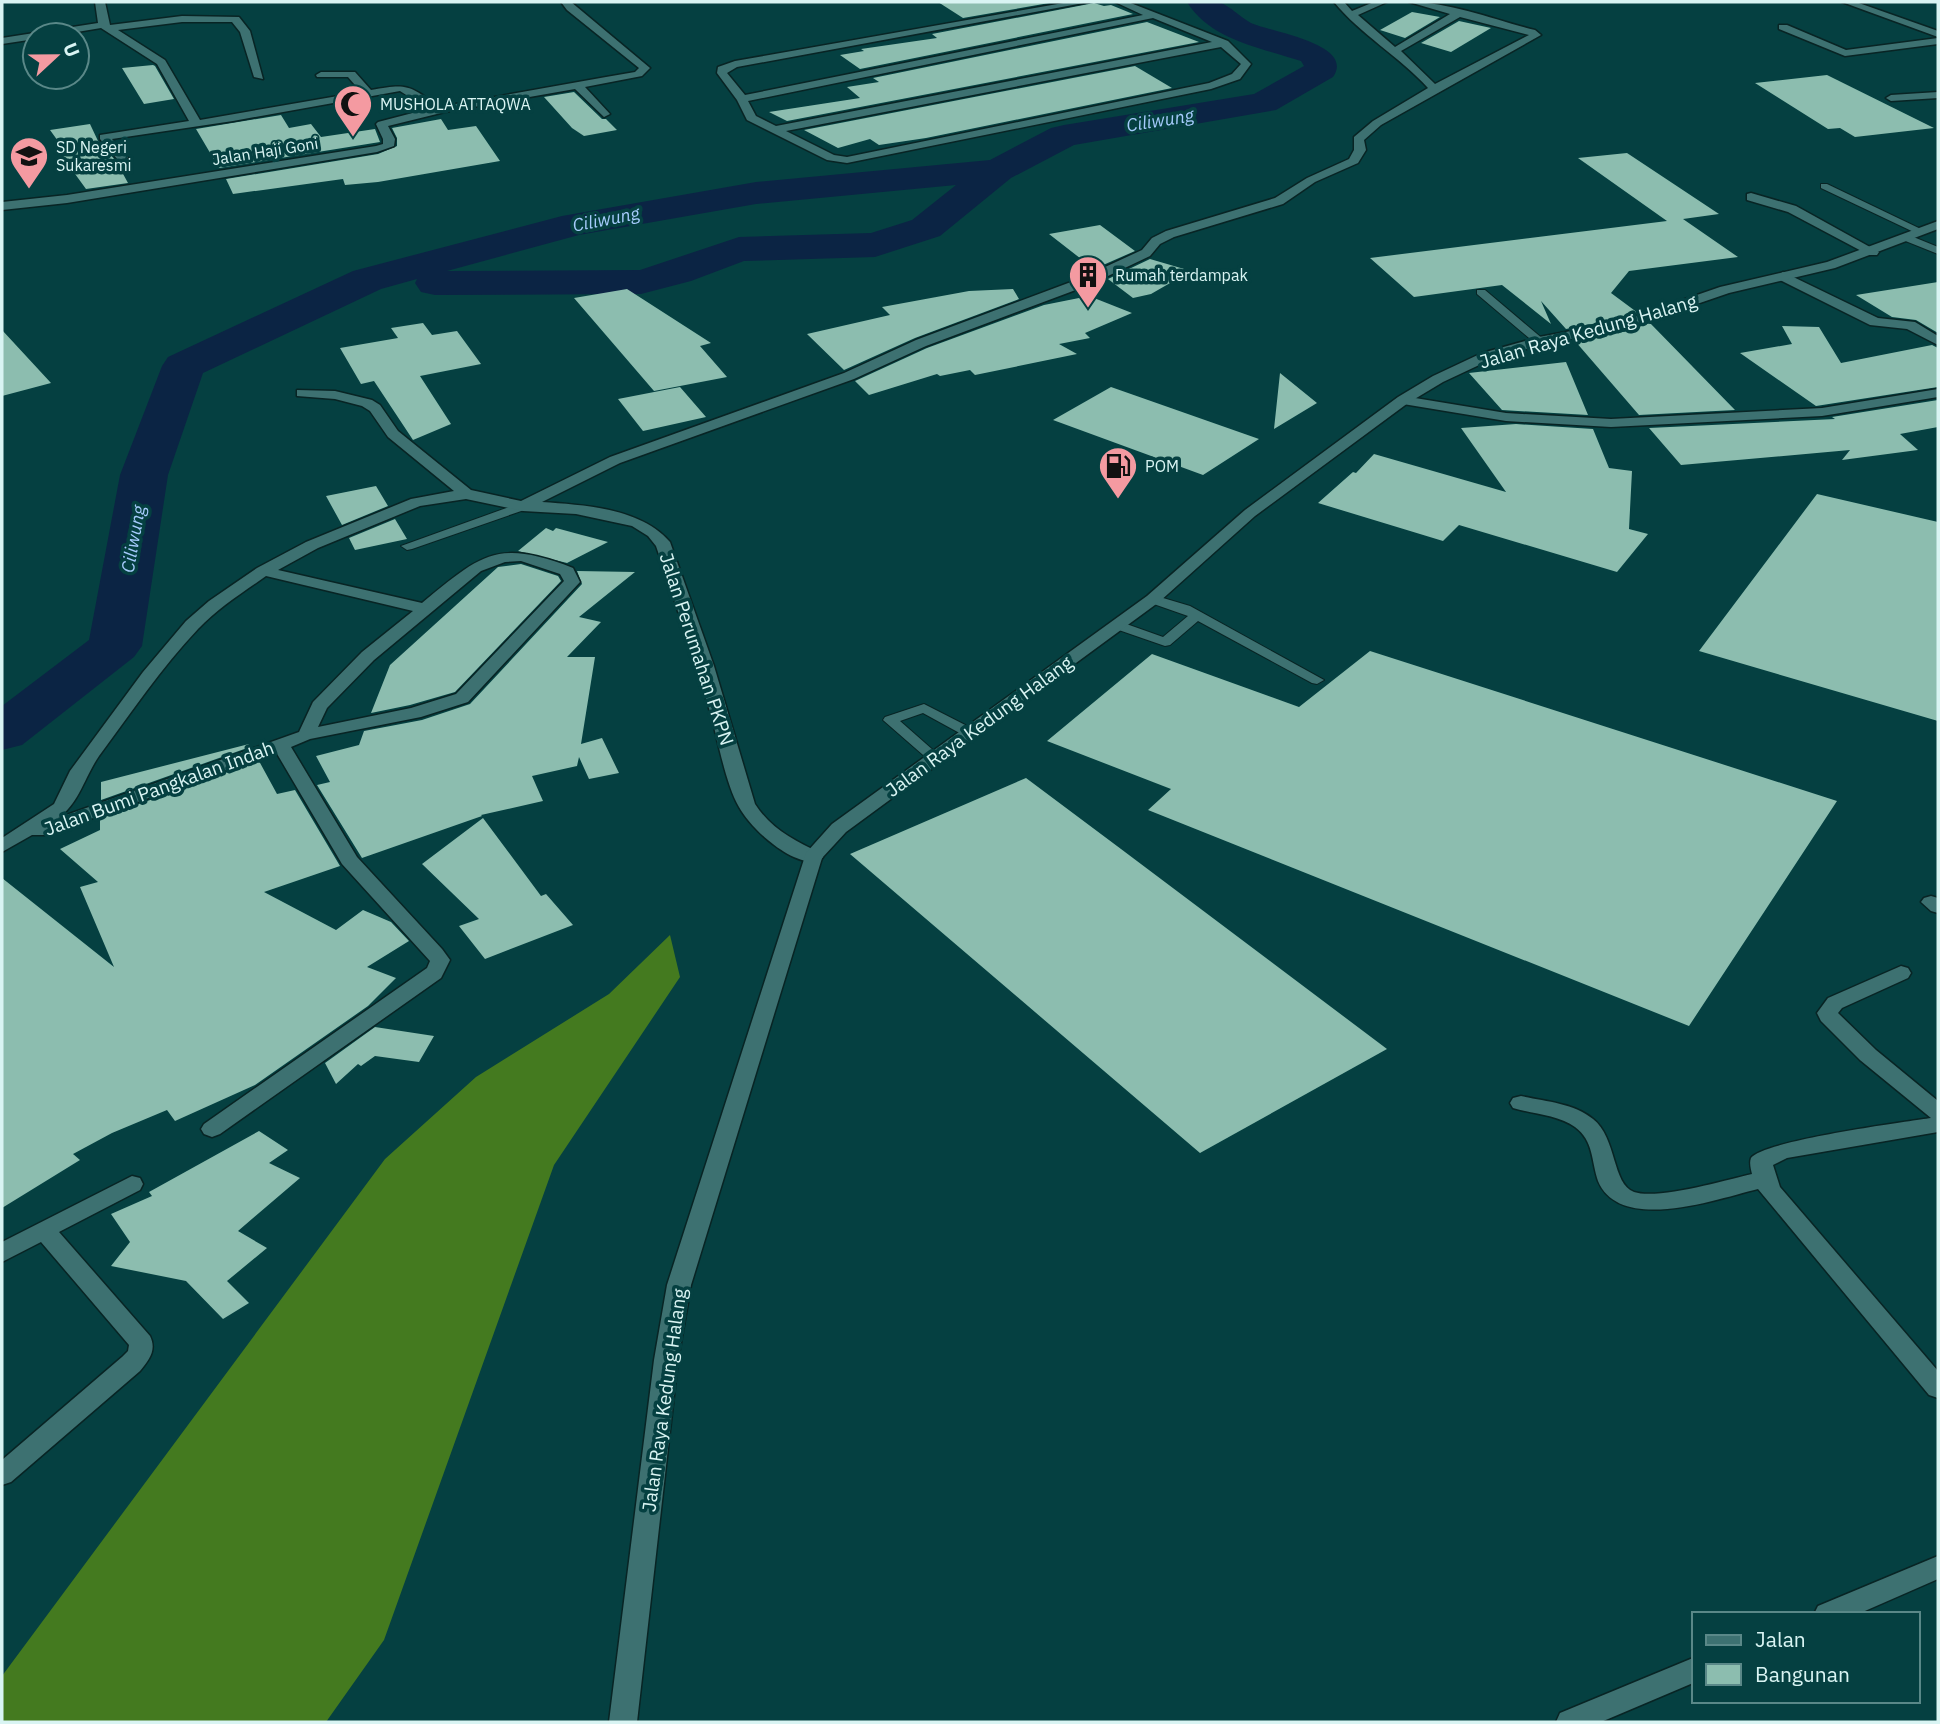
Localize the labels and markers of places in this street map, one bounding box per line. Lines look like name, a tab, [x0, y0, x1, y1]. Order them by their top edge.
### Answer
mosque icon: MUSHOLA ATTAQWA	[332, 83, 374, 138]
place label: MUSHOLA ATTAQWA	[380, 94, 531, 114]
school or university icon: SD Negeri Sukaresmi	[8, 135, 50, 190]
place label: SD Negeri Sukaresmi	[56, 137, 132, 175]
building icon: Rumah terdampak	[1067, 254, 1109, 309]
place label: Rumah terdampak	[1115, 265, 1248, 285]
fuel station icon: POM	[1097, 445, 1139, 500]
place label: POM	[1145, 456, 1179, 476]

